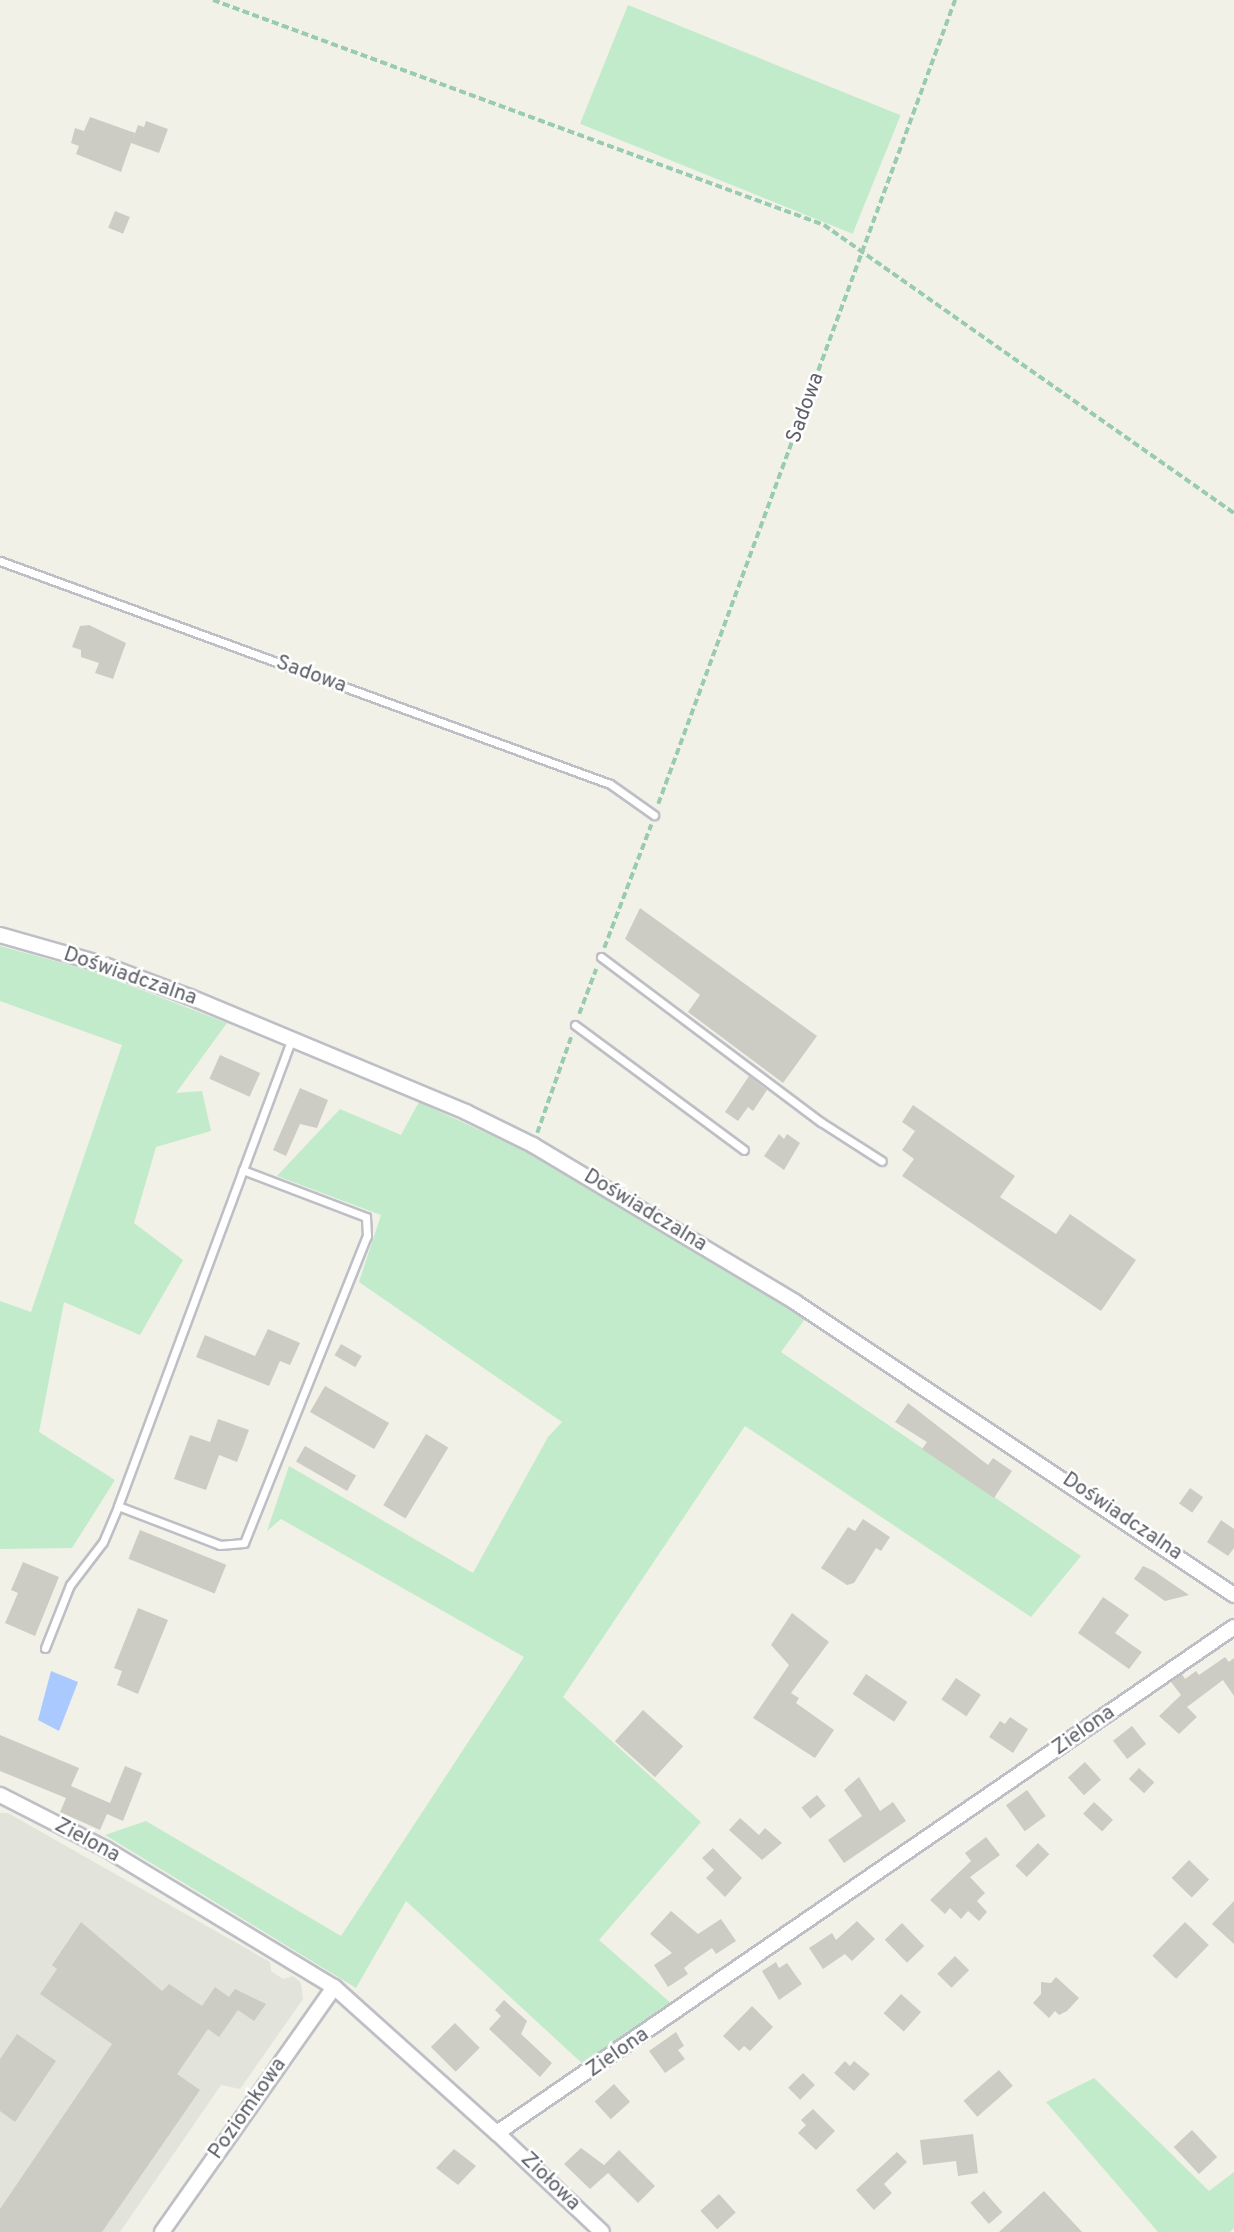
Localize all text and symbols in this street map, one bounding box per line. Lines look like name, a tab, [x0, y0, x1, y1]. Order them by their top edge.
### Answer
street label: Sadowa	[782, 369, 830, 447]
street label: Sadowa	[272, 651, 350, 699]
street label: Doświadczalna	[60, 942, 200, 1012]
street label: Doświadczalna	[579, 1164, 711, 1258]
street label: Doświadczalna	[1057, 1468, 1187, 1566]
street label: Zielona	[1048, 1700, 1120, 1762]
street label: Zielona	[50, 1813, 124, 1869]
street label: Zielona	[582, 2022, 654, 2084]
street label: Poziomkowa	[204, 2053, 292, 2165]
street label: Ziołowa	[515, 2147, 585, 2217]

